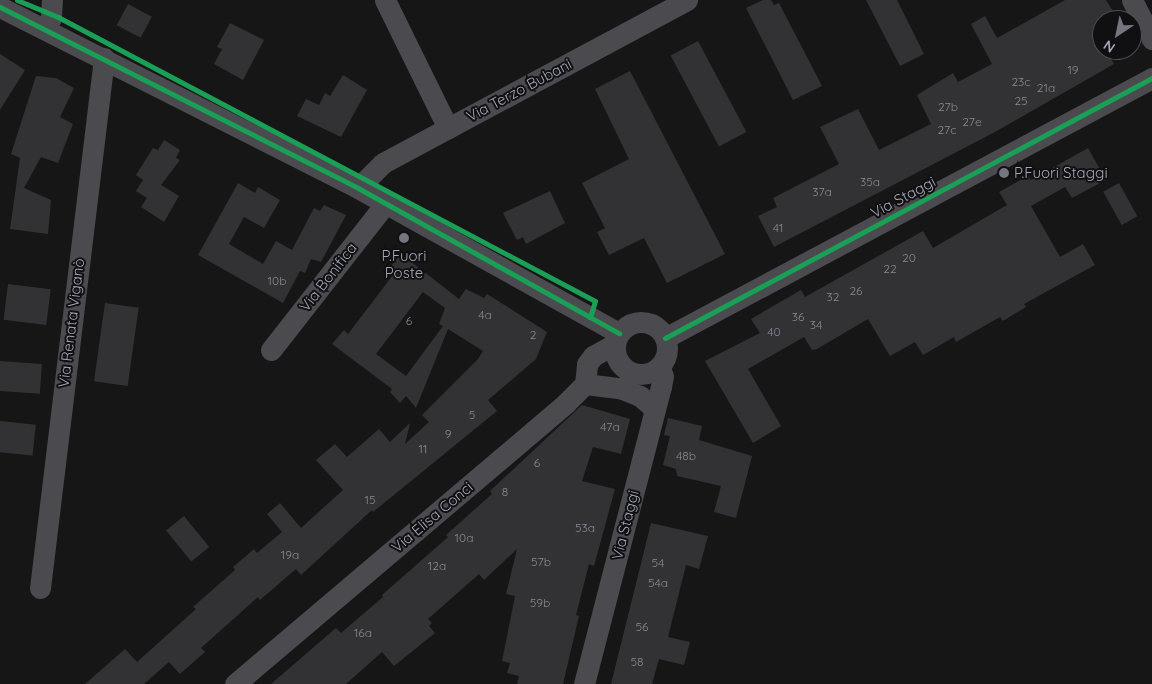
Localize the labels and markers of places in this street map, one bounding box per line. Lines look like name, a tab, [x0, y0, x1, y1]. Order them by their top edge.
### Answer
place label: P.Fuori Staggi	[1014, 164, 1108, 182]
marker: P.Fuori Staggi	[998, 167, 1010, 179]
marker: P.Fuori Poste	[398, 232, 410, 244]
place label: P.Fuori Poste	[382, 246, 426, 281]

